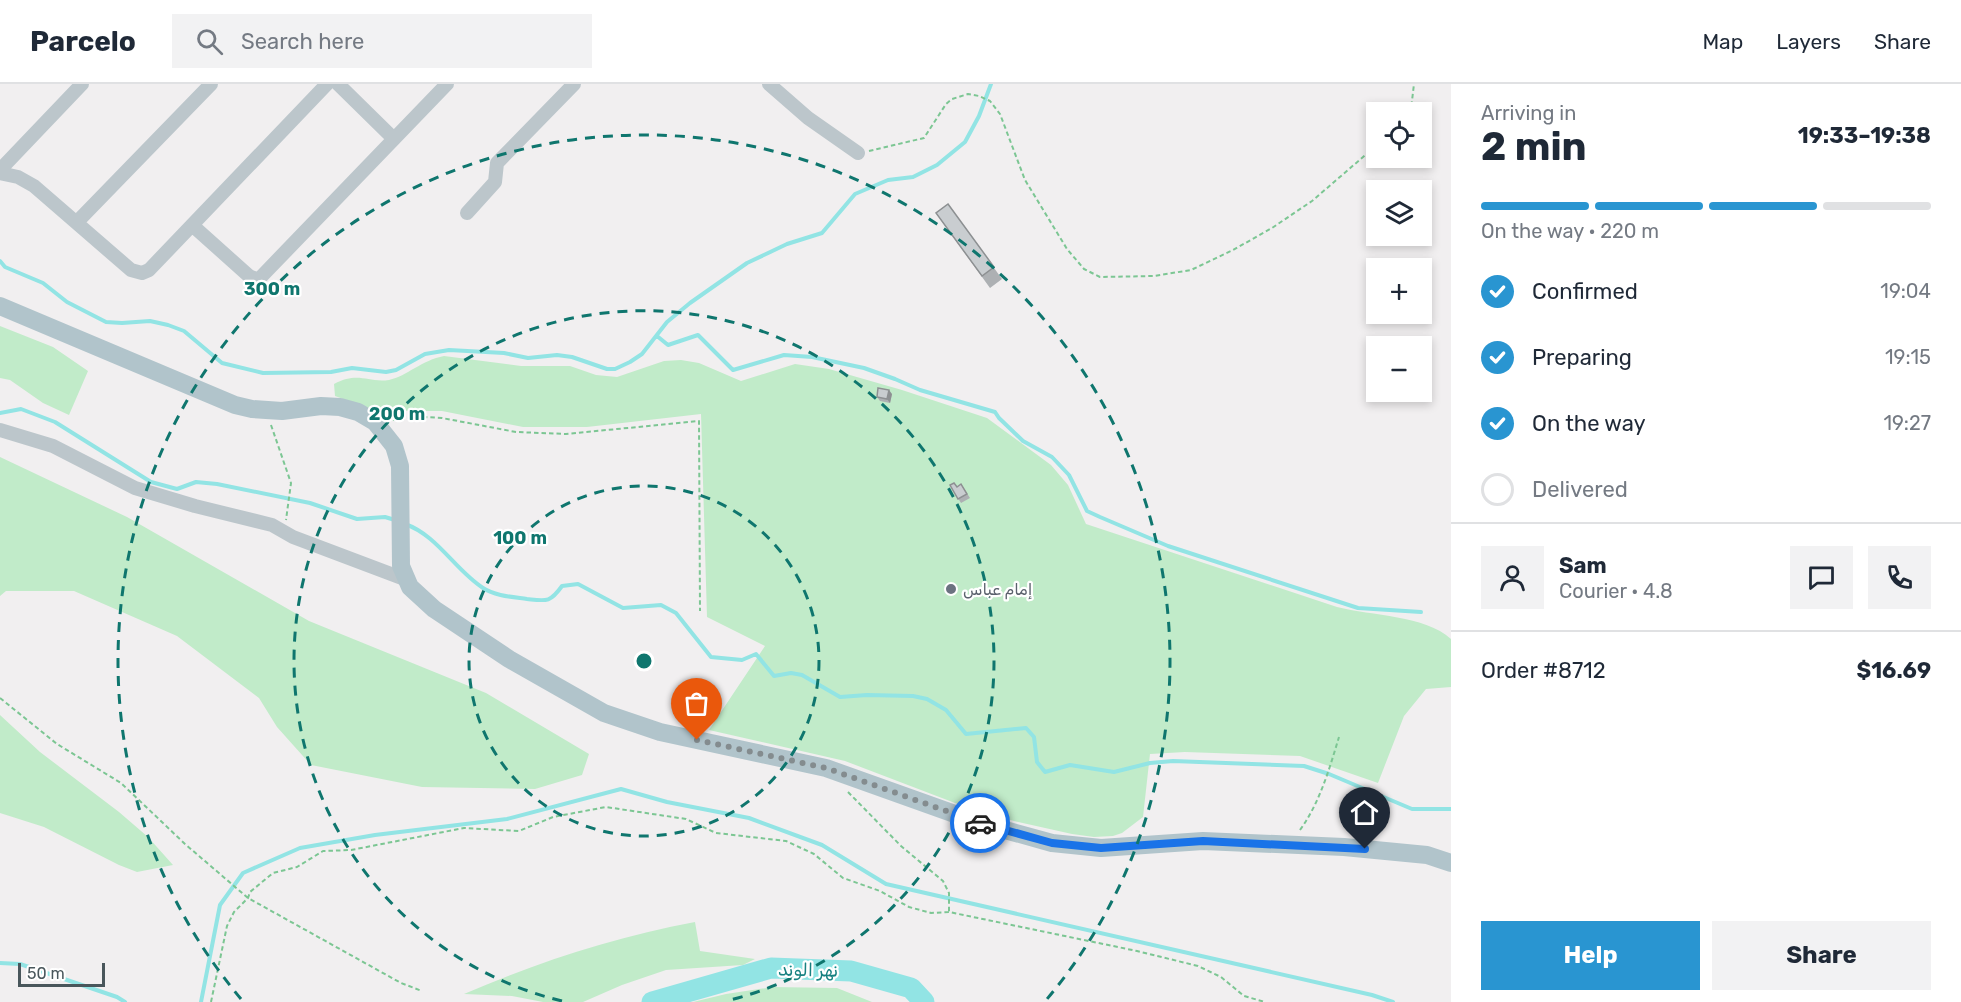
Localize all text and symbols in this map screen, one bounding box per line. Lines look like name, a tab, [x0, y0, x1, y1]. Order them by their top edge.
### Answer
search box	[172, 14, 592, 68]
text: Parcelo	[30, 25, 136, 58]
icon: search	[193, 25, 226, 58]
text: Search here	[241, 28, 364, 55]
text: Map	[1702, 29, 1743, 54]
text: Layers	[1776, 29, 1841, 54]
text: Share	[1874, 29, 1931, 54]
text: Arriving in	[1481, 101, 1576, 125]
map controls	[1366, 102, 1432, 402]
button: locate	[1366, 102, 1432, 168]
text: 19:33–19:38	[1798, 122, 1931, 149]
text: 2 min	[1481, 124, 1587, 170]
button: layers	[1366, 180, 1432, 246]
text: On the way · 220 m	[1481, 219, 1659, 243]
button: +	[1366, 258, 1432, 324]
icon: check	[1481, 275, 1514, 308]
text: 300 m	[244, 278, 300, 300]
text: Confirmed	[1532, 278, 1638, 305]
text: 19:04	[1880, 279, 1931, 303]
button: −	[1366, 336, 1432, 402]
icon: check	[1481, 341, 1514, 374]
text: Preparing	[1532, 344, 1632, 371]
text: 19:15	[1885, 345, 1931, 369]
text: 200 m	[369, 403, 425, 425]
icon: check	[1481, 407, 1514, 440]
text: On the way	[1532, 410, 1646, 437]
text: 19:27	[1883, 411, 1931, 435]
text: Delivered	[1532, 476, 1628, 503]
text: 100 m	[493, 527, 547, 549]
button: person	[1481, 546, 1544, 609]
button: chat	[1790, 546, 1853, 609]
button: phone	[1868, 546, 1931, 609]
text: Sam	[1559, 552, 1607, 579]
text: Courier · 4.8	[1559, 579, 1673, 603]
place label: إمام عباس	[963, 580, 1032, 600]
marker: إمام عباس	[944, 582, 958, 596]
centre of rings	[634, 651, 654, 671]
text: Order #8712	[1481, 657, 1606, 684]
text: $16.69	[1856, 657, 1931, 684]
pin	[671, 678, 722, 740]
icon: bag	[680, 687, 713, 720]
pin	[1339, 787, 1390, 849]
courier	[950, 793, 1010, 853]
icon: home	[1348, 796, 1381, 829]
icon: car	[964, 807, 997, 840]
button: Help	[1481, 921, 1700, 990]
button: Share	[1712, 921, 1931, 990]
water label: نهر الوند	[778, 958, 838, 982]
scale bar	[18, 960, 105, 988]
text: 50 m	[27, 964, 65, 983]

